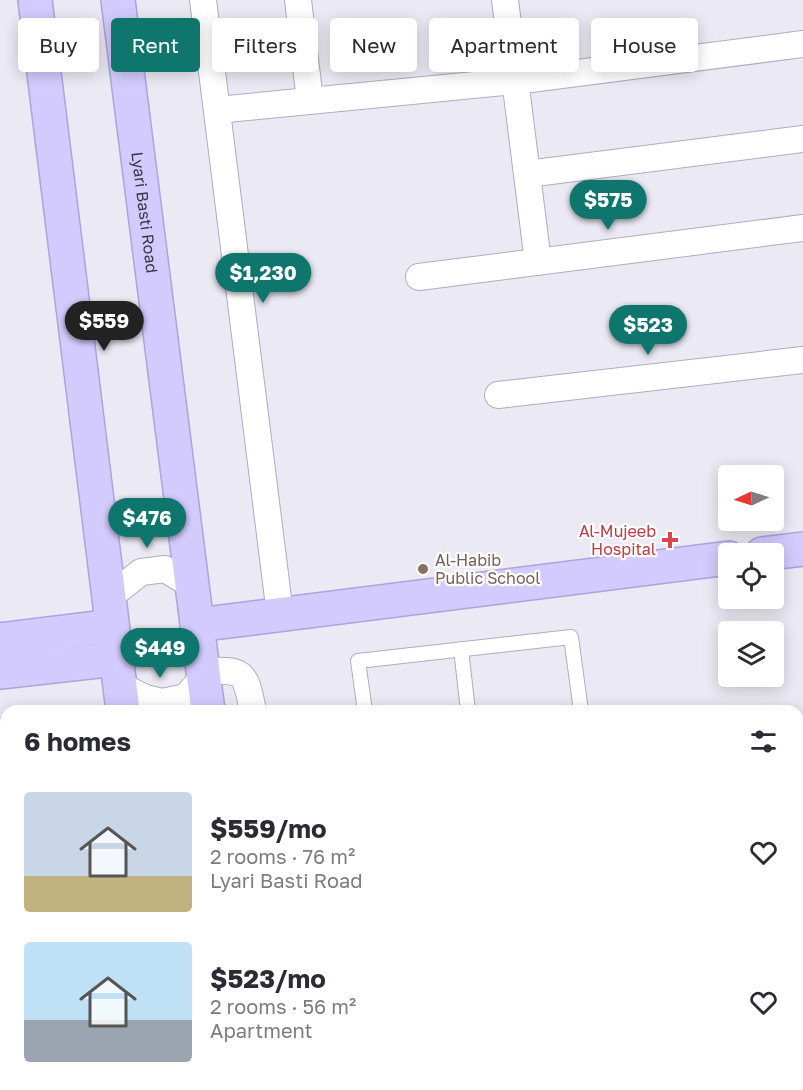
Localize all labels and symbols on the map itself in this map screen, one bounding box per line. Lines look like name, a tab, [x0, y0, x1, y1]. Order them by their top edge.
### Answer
street label: Lyari Basti Road	[127, 150, 162, 274]
pin: $575	[572, 180, 644, 231]
pin: $1,230	[214, 253, 312, 304]
pin: $559	[68, 301, 140, 352]
pin: $523	[612, 305, 684, 356]
north arrow	[718, 465, 784, 531]
pin: $476	[111, 498, 183, 549]
place label: Al-Mujeeb Hospital	[579, 521, 656, 559]
marker: Al-Mujeeb Hospital	[661, 531, 679, 549]
place label: Al-Habib Public School	[435, 550, 540, 588]
marker: Al-Habib Public School	[416, 562, 430, 576]
pin: $449	[124, 628, 196, 679]

